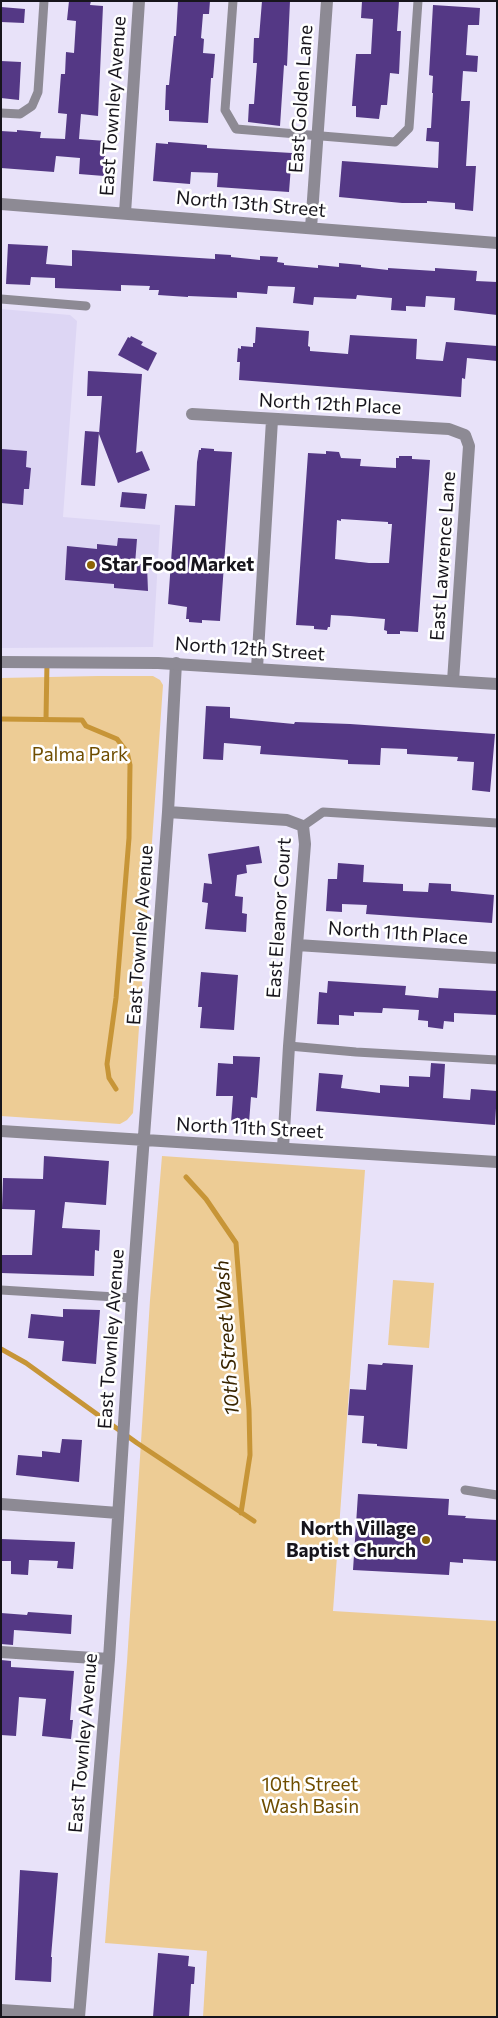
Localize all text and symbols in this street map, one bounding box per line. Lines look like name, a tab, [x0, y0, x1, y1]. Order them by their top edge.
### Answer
street label: East Townley Avenue	[95, 15, 131, 197]
street label: East Golden Lane	[284, 24, 318, 174]
street label: North 13th Street	[175, 186, 327, 222]
street label: North 12th Place	[258, 389, 402, 419]
street label: East Lawrence Lane	[426, 470, 460, 642]
place label: Star Food Market	[101, 554, 254, 576]
marker: Star Food Market	[85, 559, 97, 571]
street label: North 12th Street	[174, 632, 326, 666]
park label: Palma Park	[32, 744, 128, 766]
street label: East Eleanor Court	[262, 837, 296, 999]
street label: East Townley Avenue	[122, 844, 158, 1026]
street label: North 11th Place	[327, 917, 469, 949]
street label: North 11th Street	[176, 1113, 324, 1143]
street label: East Townley Avenue	[93, 1248, 129, 1430]
water label: 10th Street Wash	[210, 1259, 244, 1417]
place label: North Village Baptist Church	[286, 1518, 416, 1562]
marker: North Village Baptist Church	[420, 1534, 432, 1546]
street label: East Townley Avenue	[64, 1652, 102, 1834]
park label: 10th Street Wash Basin	[261, 1774, 359, 1818]

